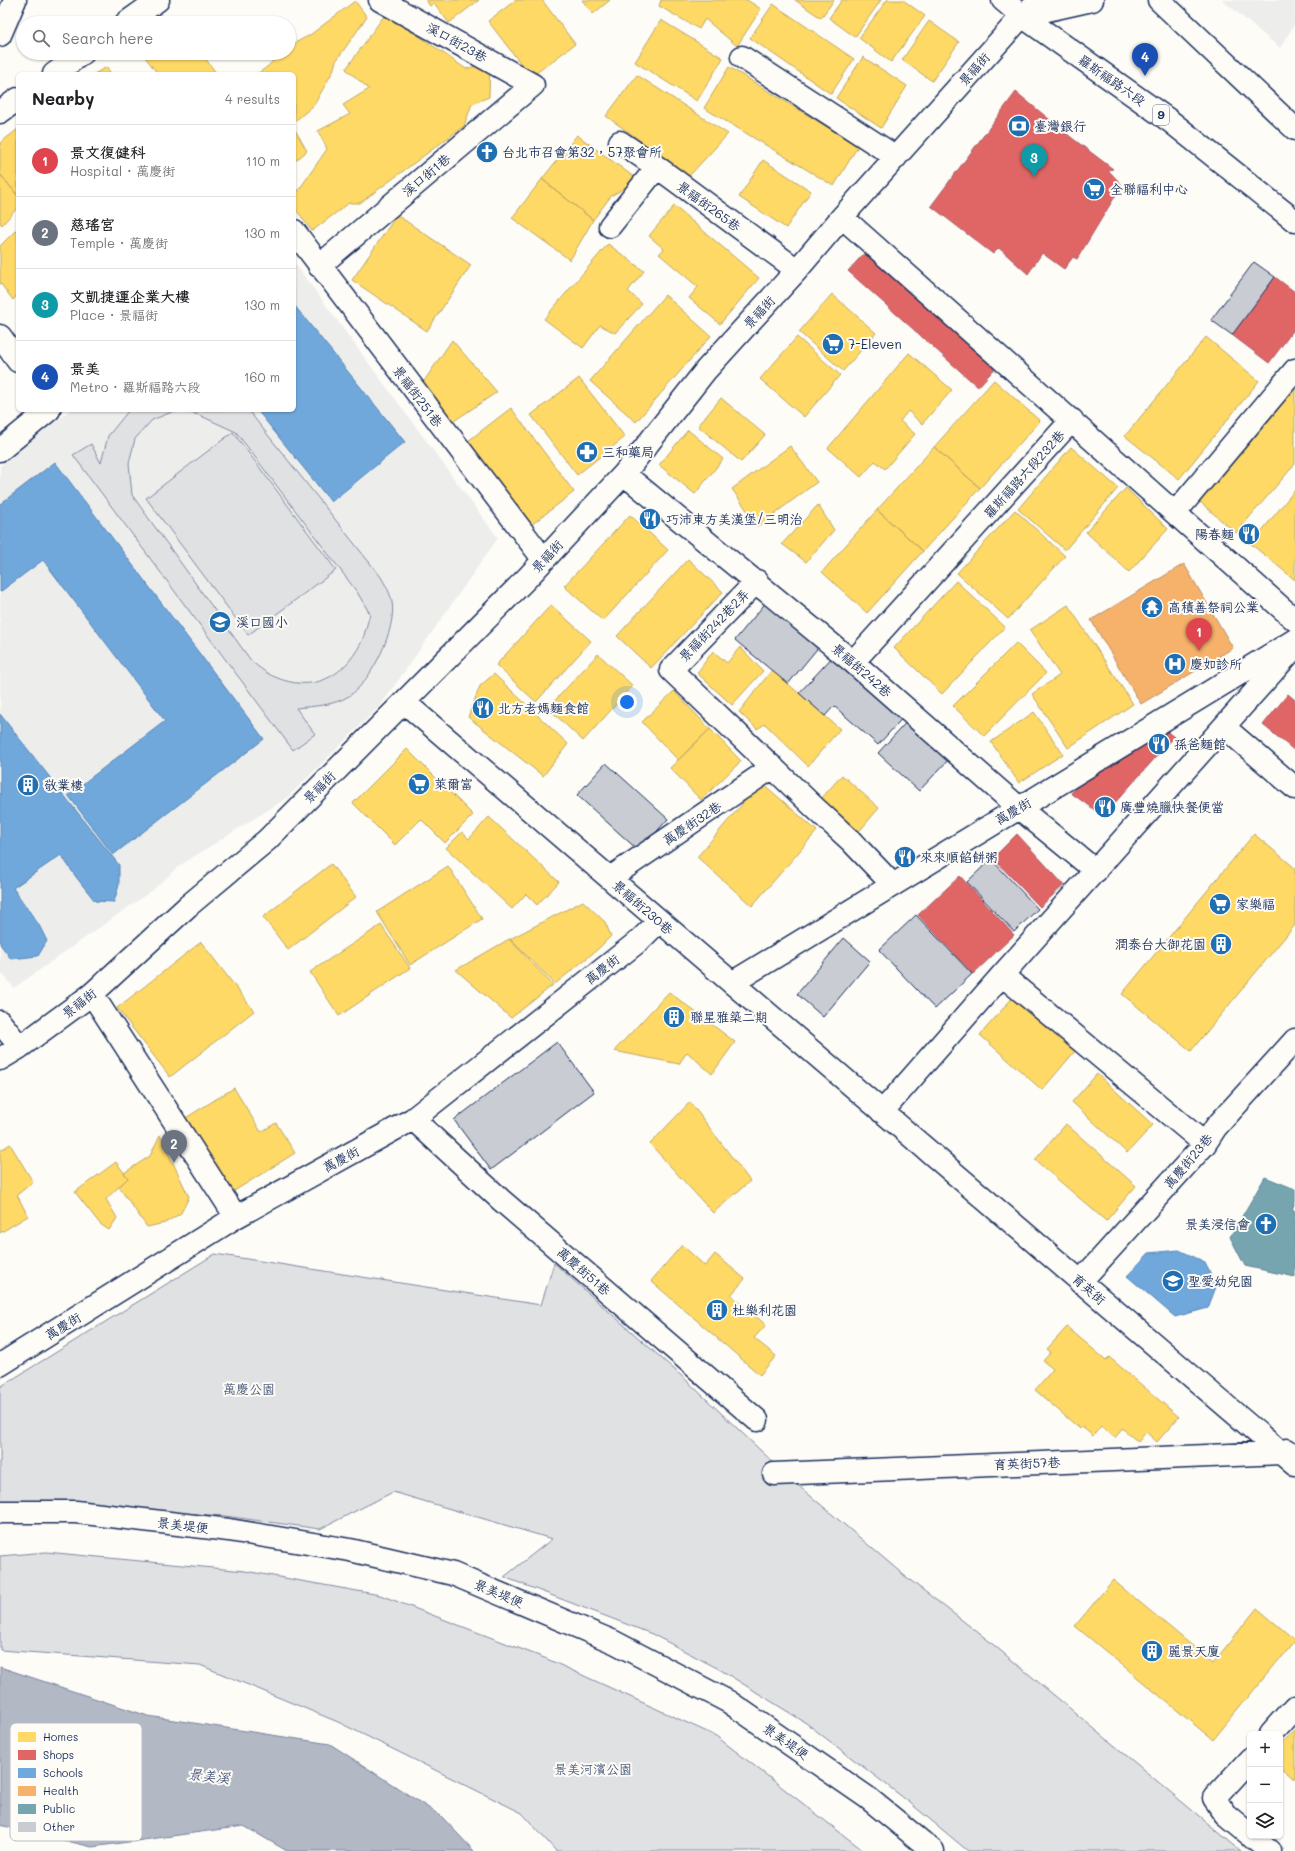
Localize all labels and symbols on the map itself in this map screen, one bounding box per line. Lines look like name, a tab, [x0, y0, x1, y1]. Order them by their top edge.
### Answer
street label: 溪口街23巷	[424, 18, 491, 65]
pin: 4	[1132, 43, 1158, 76]
street label: 景福街	[954, 48, 993, 89]
street label: 羅斯福路六段	[1075, 50, 1149, 109]
road number: 9	[1153, 105, 1169, 125]
bank icon: 臺灣銀行	[1006, 113, 1032, 139]
place label: 臺灣銀行	[1034, 117, 1086, 134]
church icon: 台北市召會第32，57聚會所	[474, 139, 500, 165]
place label: 台北市召會第32，57聚會所	[502, 143, 662, 160]
pin: 3	[1021, 144, 1047, 177]
street label: 溪口街1巷	[398, 150, 453, 200]
supermarket icon: 全聯福利中心	[1081, 176, 1107, 202]
street label: 景福街265巷	[674, 177, 745, 234]
place label: 全聯福利中心	[1110, 180, 1188, 197]
street label: 景福街	[739, 292, 778, 332]
supermarket icon: 7-Eleven	[820, 331, 846, 357]
place label: 7-Eleven	[848, 335, 902, 352]
street label: 景福街251巷	[390, 362, 447, 430]
street label: 羅斯福路六段232巷	[979, 426, 1068, 521]
pharmacy icon: 三和藥局	[574, 439, 600, 465]
place label: 三和藥局	[602, 443, 654, 460]
restaurant icon: 巧沛東方美漢堡/三明治	[637, 506, 663, 532]
place label: 巧沛東方美漢堡/三明治	[666, 510, 803, 527]
restaurant icon: 陽春麵	[1236, 521, 1262, 547]
place label: 陽春麵	[1195, 525, 1234, 542]
street label: 景福街	[527, 536, 566, 576]
street label: 景福街242巷2弄	[675, 585, 753, 664]
temple icon: 高積善祭祠公業	[1139, 594, 1165, 620]
place label: 高積善祭祠公業	[1168, 598, 1259, 615]
school or university icon: 溪口國小	[207, 609, 233, 635]
place label: 溪口國小	[236, 613, 288, 630]
pin: 1	[1186, 618, 1212, 651]
street label: 景福街242巷	[829, 639, 896, 700]
hospital icon: 慶如診所	[1162, 651, 1188, 677]
place label: 慶如診所	[1190, 655, 1242, 672]
your location	[617, 692, 637, 712]
restaurant icon: 北方老媽麵食館	[470, 695, 496, 721]
place label: 北方老媽麵食館	[498, 699, 589, 716]
restaurant icon: 孫爸麵館	[1146, 731, 1172, 757]
place label: 孫爸麵館	[1174, 735, 1226, 752]
street label: 景福街	[299, 767, 338, 806]
supermarket icon: 萊爾富	[406, 771, 432, 797]
building icon: 敬業樓	[15, 772, 41, 798]
place label: 萊爾富	[434, 775, 473, 792]
place label: 敬業樓	[44, 776, 83, 793]
street label: 萬慶街	[992, 793, 1034, 828]
restaurant icon: 廣豐燒臘快餐便當	[1092, 794, 1118, 820]
street label: 萬慶街32巷	[659, 797, 724, 848]
place label: 廣豐燒臘快餐便當	[1120, 798, 1224, 815]
restaurant icon: 來來順餡餅粥	[892, 844, 918, 870]
place label: 來來順餡餅粥	[920, 848, 998, 865]
street label: 景福街230巷	[609, 876, 677, 938]
supermarket icon: 家樂福	[1207, 891, 1233, 917]
place label: 家樂福	[1236, 895, 1275, 912]
building icon: 潤泰台大御花園	[1208, 931, 1234, 957]
place label: 潤泰台大御花園	[1115, 935, 1206, 952]
street label: 萬慶街	[581, 950, 622, 987]
street label: 景福街	[58, 984, 99, 1021]
building icon: 聯星雅築二期	[661, 1004, 687, 1030]
place label: 聯星雅築二期	[690, 1008, 768, 1025]
pin: 2	[161, 1130, 187, 1163]
street label: 萬慶街23巷	[1160, 1130, 1216, 1192]
street label: 萬慶街	[320, 1142, 362, 1175]
church icon: 景美浸信會	[1253, 1211, 1279, 1237]
place label: 景美浸信會	[1185, 1215, 1250, 1232]
street label: 萬慶街51巷	[554, 1243, 615, 1298]
school or university icon: 聖愛幼兒園	[1160, 1268, 1186, 1294]
street label: 育英街	[1069, 1269, 1110, 1308]
place label: 聖愛幼兒園	[1188, 1272, 1253, 1289]
building icon: 杜樂利花園	[704, 1297, 730, 1323]
place label: 杜樂利花園	[732, 1301, 797, 1318]
street label: 萬慶街	[42, 1308, 84, 1343]
park label: 萬慶公園	[223, 1380, 275, 1397]
street label: 育英街57巷	[993, 1453, 1061, 1472]
street label: 景美堤便	[156, 1513, 210, 1536]
street label: 景美堤便	[472, 1575, 526, 1611]
building icon: 麗景天廈	[1139, 1638, 1165, 1664]
place label: 麗景天廈	[1168, 1642, 1220, 1659]
street label: 景美堤便	[760, 1719, 812, 1762]
legend	[10, 1723, 142, 1841]
text: Homes	[43, 1729, 78, 1744]
text: Shops	[43, 1747, 74, 1762]
park label: 景美河濱公園	[554, 1760, 632, 1777]
water label: 景美溪	[187, 1764, 232, 1788]
text: Schools	[43, 1765, 83, 1780]
text: Health	[43, 1783, 78, 1798]
text: Public	[43, 1801, 75, 1816]
text: Other	[43, 1819, 75, 1834]

